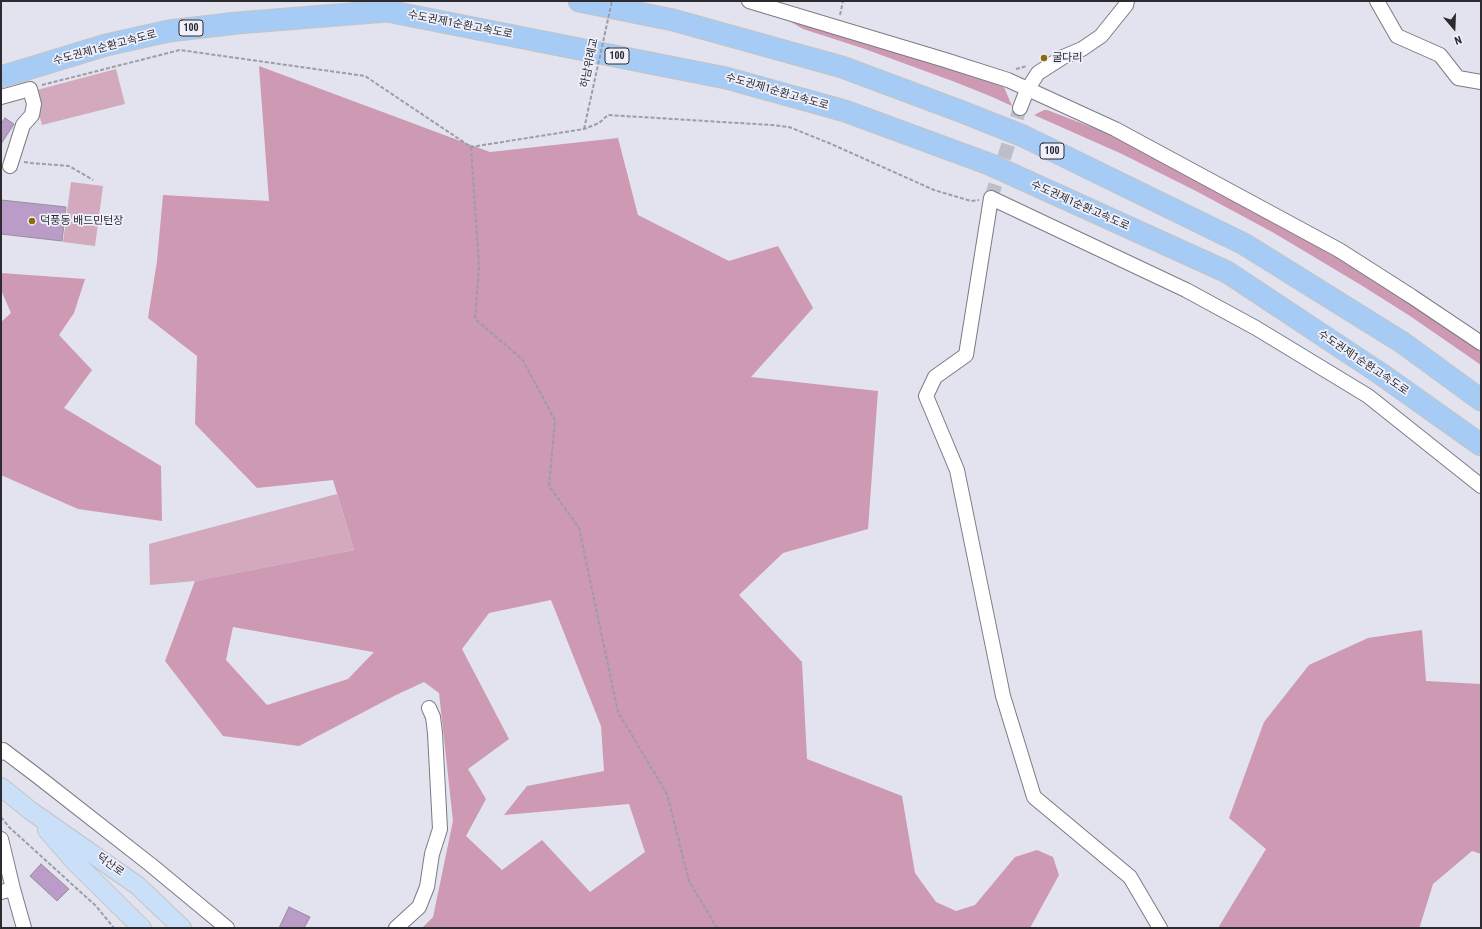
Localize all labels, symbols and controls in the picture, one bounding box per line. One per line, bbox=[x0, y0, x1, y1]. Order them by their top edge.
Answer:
street label: 수도권제1순환고속도로 bbox=[406, 8, 514, 42]
north arrow bbox=[1434, 8, 1474, 48]
road number: 100 bbox=[179, 20, 203, 36]
street label: 수도권제1순환고속도로 bbox=[52, 28, 158, 68]
text: N bbox=[1453, 33, 1463, 47]
street label: 하남위례교 bbox=[578, 37, 602, 89]
road number: 100 bbox=[605, 48, 629, 64]
place label: 굴다리 bbox=[1052, 51, 1082, 65]
marker: 굴다리 bbox=[1039, 53, 1049, 63]
street label: 수도권제1순환고속도로 bbox=[724, 71, 830, 113]
road number: 100 bbox=[1040, 143, 1064, 159]
street label: 수도권제1순환고속도로 bbox=[1029, 178, 1131, 234]
place label: 덕풍동 배드민턴장 bbox=[40, 214, 123, 228]
marker: 덕풍동 배드민턴장 bbox=[27, 216, 37, 226]
street label: 수도권제1순환고속도로 bbox=[1315, 328, 1411, 398]
street label: 덕산로 bbox=[94, 851, 126, 879]

